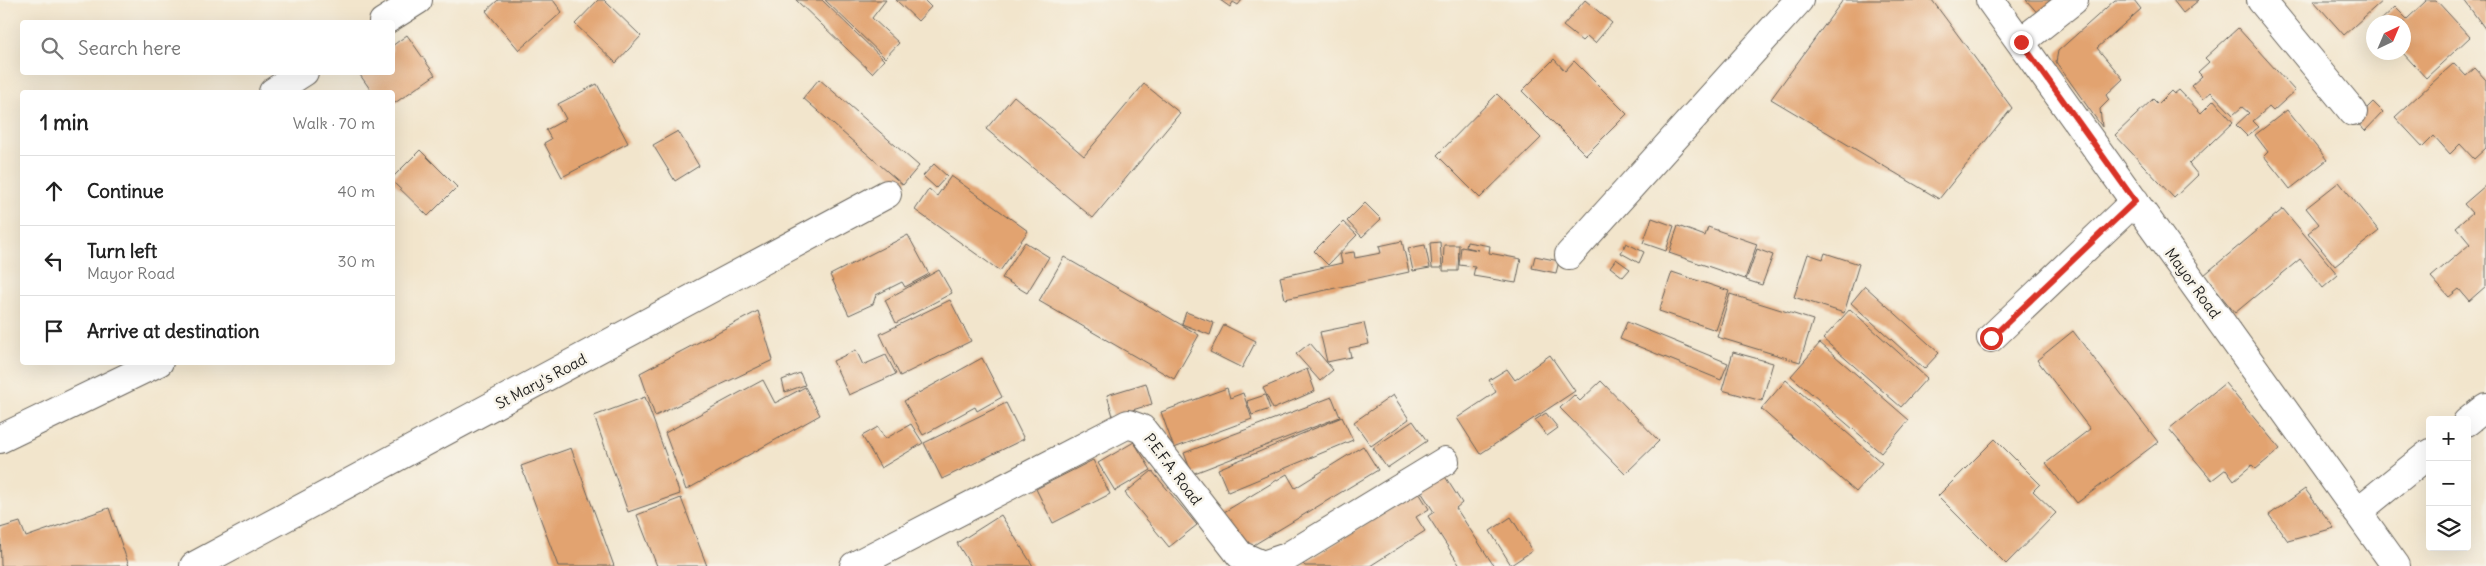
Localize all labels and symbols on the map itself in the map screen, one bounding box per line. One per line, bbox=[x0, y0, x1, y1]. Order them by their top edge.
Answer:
north arrow bbox=[2366, 15, 2411, 60]
route end bbox=[2010, 31, 2033, 54]
street label: Mayor Road bbox=[2161, 244, 2225, 322]
route start bbox=[1980, 327, 2003, 350]
street label: St Mary's Road bbox=[492, 349, 590, 413]
street label: P.E.F.A. Road bbox=[1140, 430, 1206, 509]

